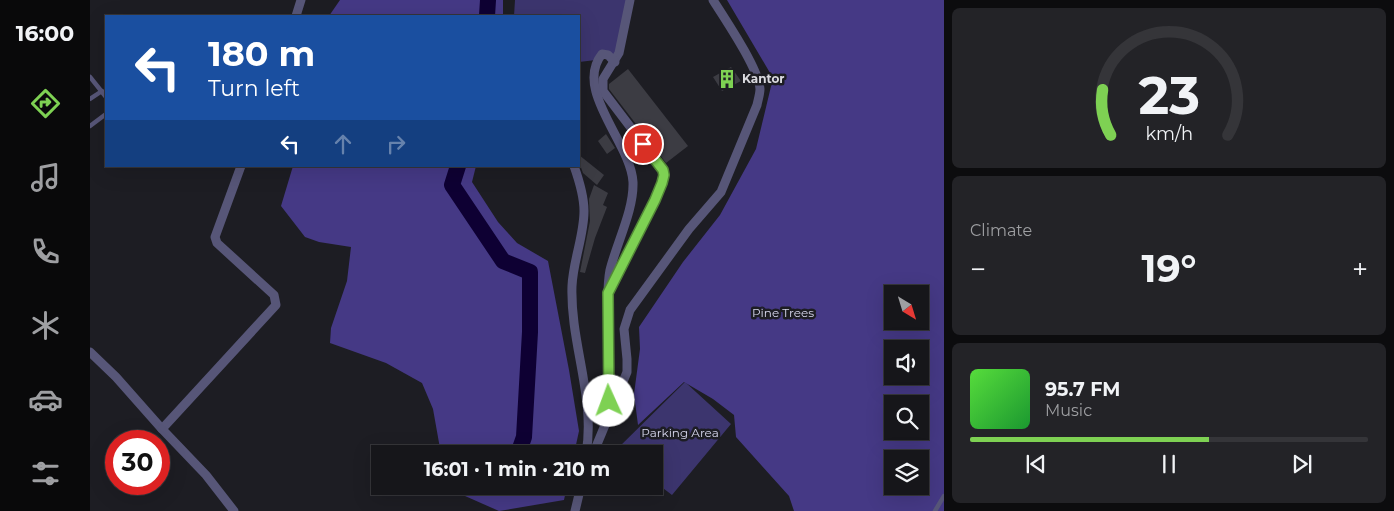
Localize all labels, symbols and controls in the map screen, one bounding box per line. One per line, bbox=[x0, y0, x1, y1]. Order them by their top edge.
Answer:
text: 16:00 bbox=[16, 20, 74, 47]
text: 180 m bbox=[208, 32, 315, 75]
icon: left bbox=[125, 35, 190, 100]
text: 23 bbox=[1138, 64, 1200, 127]
building icon: Kantor bbox=[716, 68, 738, 90]
place label: Kantor bbox=[742, 71, 785, 86]
text: Turn left bbox=[208, 75, 300, 102]
icon: directions bbox=[28, 86, 63, 121]
pin bbox=[622, 123, 664, 165]
text: km/h bbox=[1145, 123, 1193, 144]
icon: left bbox=[276, 130, 304, 158]
icon: ahead bbox=[329, 130, 357, 158]
icon: right bbox=[382, 130, 410, 158]
icon: arrive bbox=[629, 130, 657, 158]
icon: music bbox=[28, 160, 63, 195]
text: Climate bbox=[970, 221, 1032, 240]
icon: phone bbox=[28, 234, 63, 269]
text: 19° bbox=[1142, 245, 1197, 292]
text: − bbox=[970, 252, 986, 286]
text: + bbox=[1352, 252, 1368, 286]
north arrow bbox=[884, 285, 929, 330]
map controls bbox=[884, 285, 929, 495]
park label: Pine Trees bbox=[752, 305, 814, 320]
icon: climate bbox=[28, 308, 63, 343]
button: sound bbox=[884, 340, 929, 385]
position arrow bbox=[582, 374, 634, 426]
text: 95.7 FM bbox=[1045, 378, 1121, 401]
icon: car bbox=[28, 382, 63, 417]
button: search bbox=[884, 395, 929, 440]
text: Music bbox=[1045, 401, 1092, 420]
park label: Parking Area bbox=[641, 425, 719, 440]
speed limit sign: 30 bbox=[105, 430, 170, 495]
button: layers bbox=[884, 450, 929, 495]
icon: previous bbox=[1022, 450, 1050, 478]
icon: pause bbox=[1155, 450, 1183, 478]
icon: next bbox=[1288, 450, 1316, 478]
icon: filters bbox=[28, 456, 63, 491]
text: 16:01 · 1 min · 210 m bbox=[424, 458, 610, 481]

